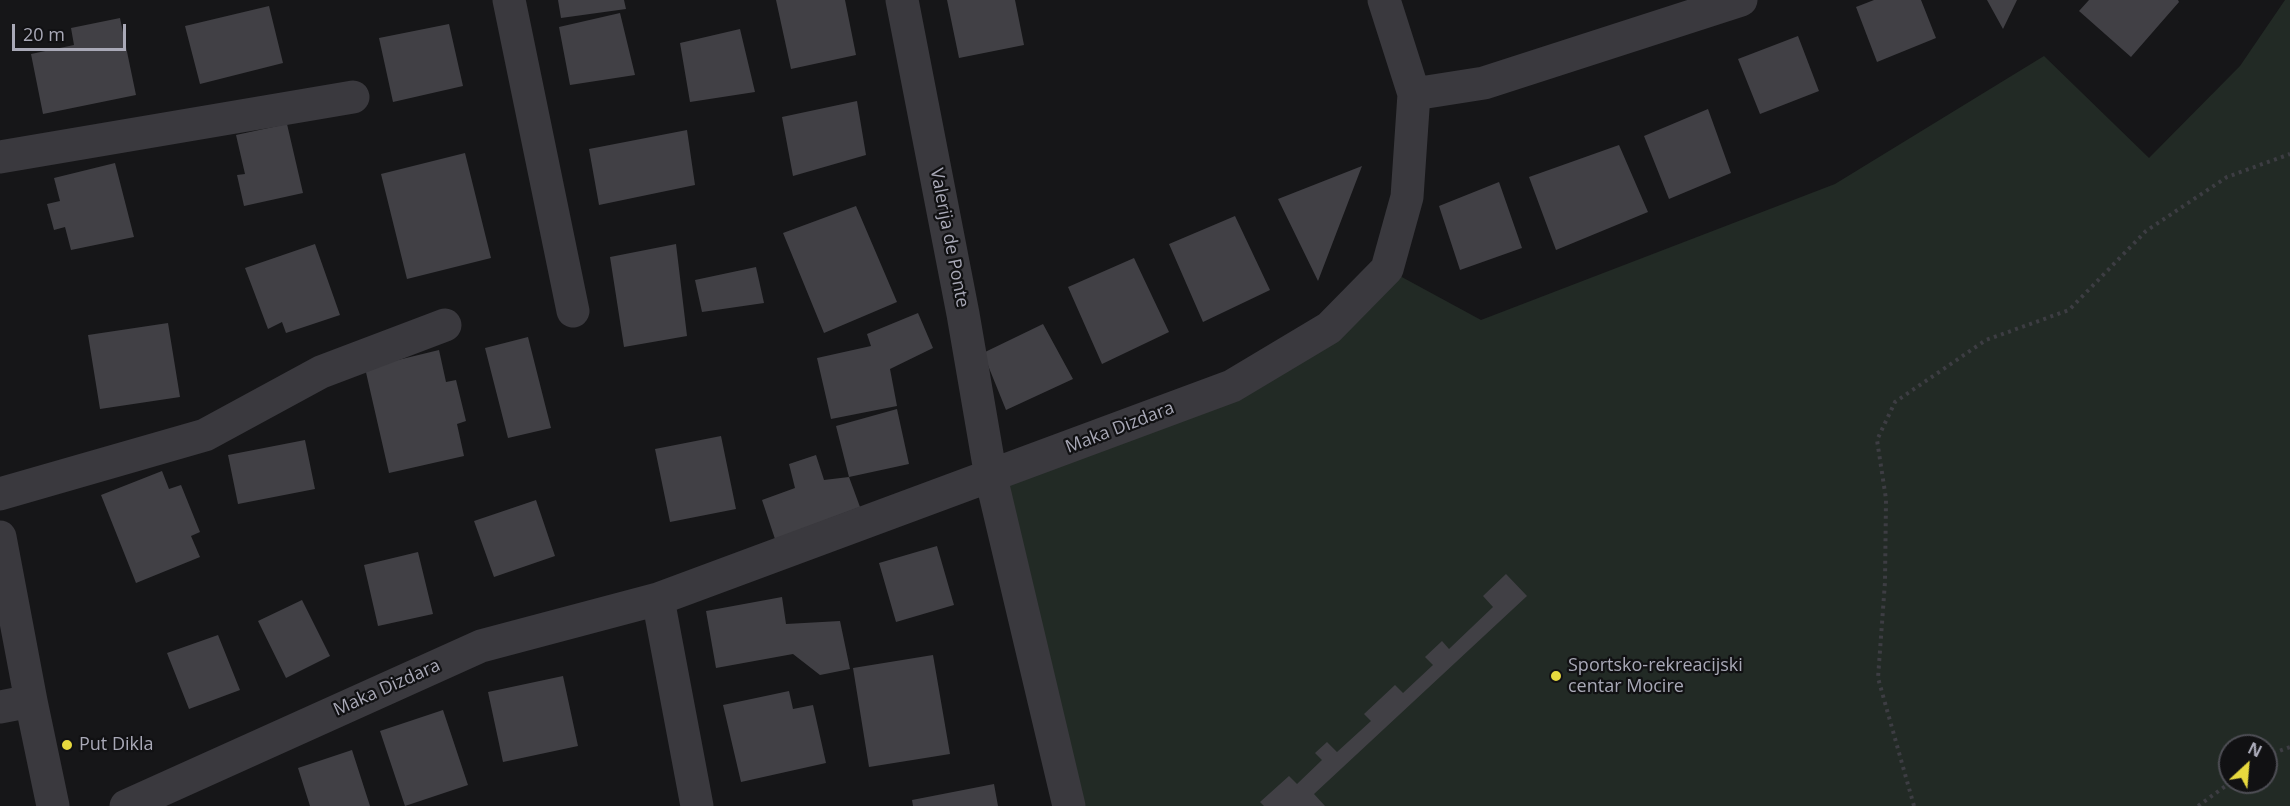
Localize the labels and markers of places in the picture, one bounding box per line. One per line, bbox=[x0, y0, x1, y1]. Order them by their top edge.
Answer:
place label: Sportsko-rekreacijski centar Mocire bbox=[1568, 655, 1743, 698]
marker: Sportsko-rekreacijski centar Mocire bbox=[1549, 669, 1563, 683]
place label: Put Dikla bbox=[79, 734, 154, 756]
marker: Put Dikla bbox=[60, 738, 74, 752]

